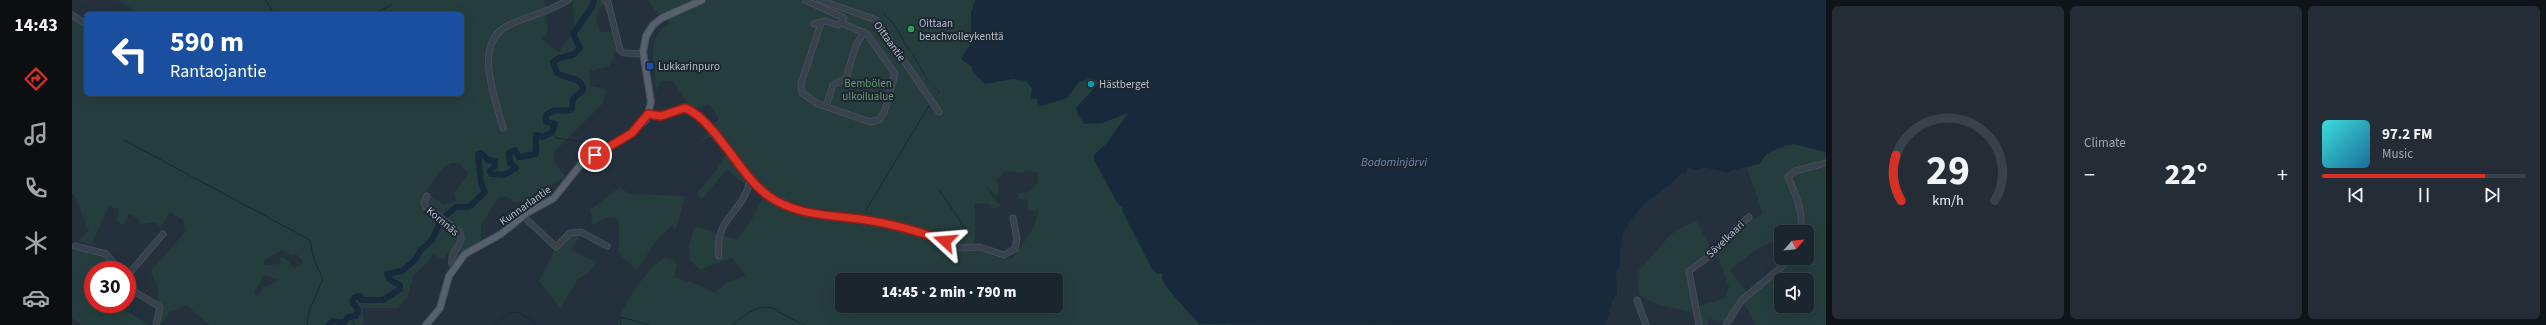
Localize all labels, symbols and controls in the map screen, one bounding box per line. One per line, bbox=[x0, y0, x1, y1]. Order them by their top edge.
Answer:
text: 14:43 bbox=[14, 13, 58, 38]
place label: Oittaan beachvolleykenttä bbox=[919, 16, 1004, 44]
street label: Oittaantie bbox=[870, 18, 909, 65]
text: 590 m bbox=[170, 22, 244, 62]
marker: Oittaan beachvolleykenttä bbox=[906, 24, 916, 34]
icon: left bbox=[104, 28, 156, 80]
text: Rantaojantie bbox=[170, 59, 266, 84]
place label: Lukkarinpuro bbox=[658, 59, 720, 74]
marker: Lukkarinpuro bbox=[645, 61, 655, 71]
icon: directions bbox=[22, 65, 50, 93]
park label: Bembölen ulkoilualue bbox=[842, 76, 894, 104]
place label: Hästberget bbox=[1099, 77, 1150, 92]
marker: Hästberget bbox=[1086, 79, 1096, 89]
icon: music bbox=[22, 120, 50, 148]
text: 97.2 FM bbox=[2382, 124, 2433, 145]
text: Climate bbox=[2084, 134, 2126, 152]
pin bbox=[578, 138, 612, 172]
text: 29 bbox=[1926, 140, 1970, 200]
icon: arrive bbox=[584, 144, 606, 166]
text: Music bbox=[2382, 145, 2413, 163]
text: 22° bbox=[2164, 153, 2208, 196]
water label: Bodominjärvi bbox=[1361, 154, 1427, 171]
text: − bbox=[2084, 159, 2095, 191]
text: + bbox=[2277, 159, 2288, 191]
icon: phone bbox=[22, 174, 50, 202]
street label: Kunnarlantie bbox=[496, 182, 555, 229]
icon: previous bbox=[2345, 184, 2367, 206]
icon: pause bbox=[2413, 184, 2435, 206]
icon: next bbox=[2481, 184, 2503, 206]
text: km/h bbox=[1932, 189, 1964, 210]
street label: Kornnäs bbox=[423, 203, 462, 240]
street label: Sävelkaari bbox=[1703, 217, 1748, 261]
position arrow bbox=[924, 220, 966, 262]
north arrow bbox=[1774, 225, 1814, 265]
map controls bbox=[1774, 225, 1814, 313]
icon: climate bbox=[22, 229, 50, 257]
speed limit sign: 30 bbox=[84, 261, 136, 313]
button: sound bbox=[1774, 273, 1814, 313]
text: 14:45 · 2 min · 790 m bbox=[882, 282, 1016, 303]
icon: car bbox=[22, 284, 50, 312]

